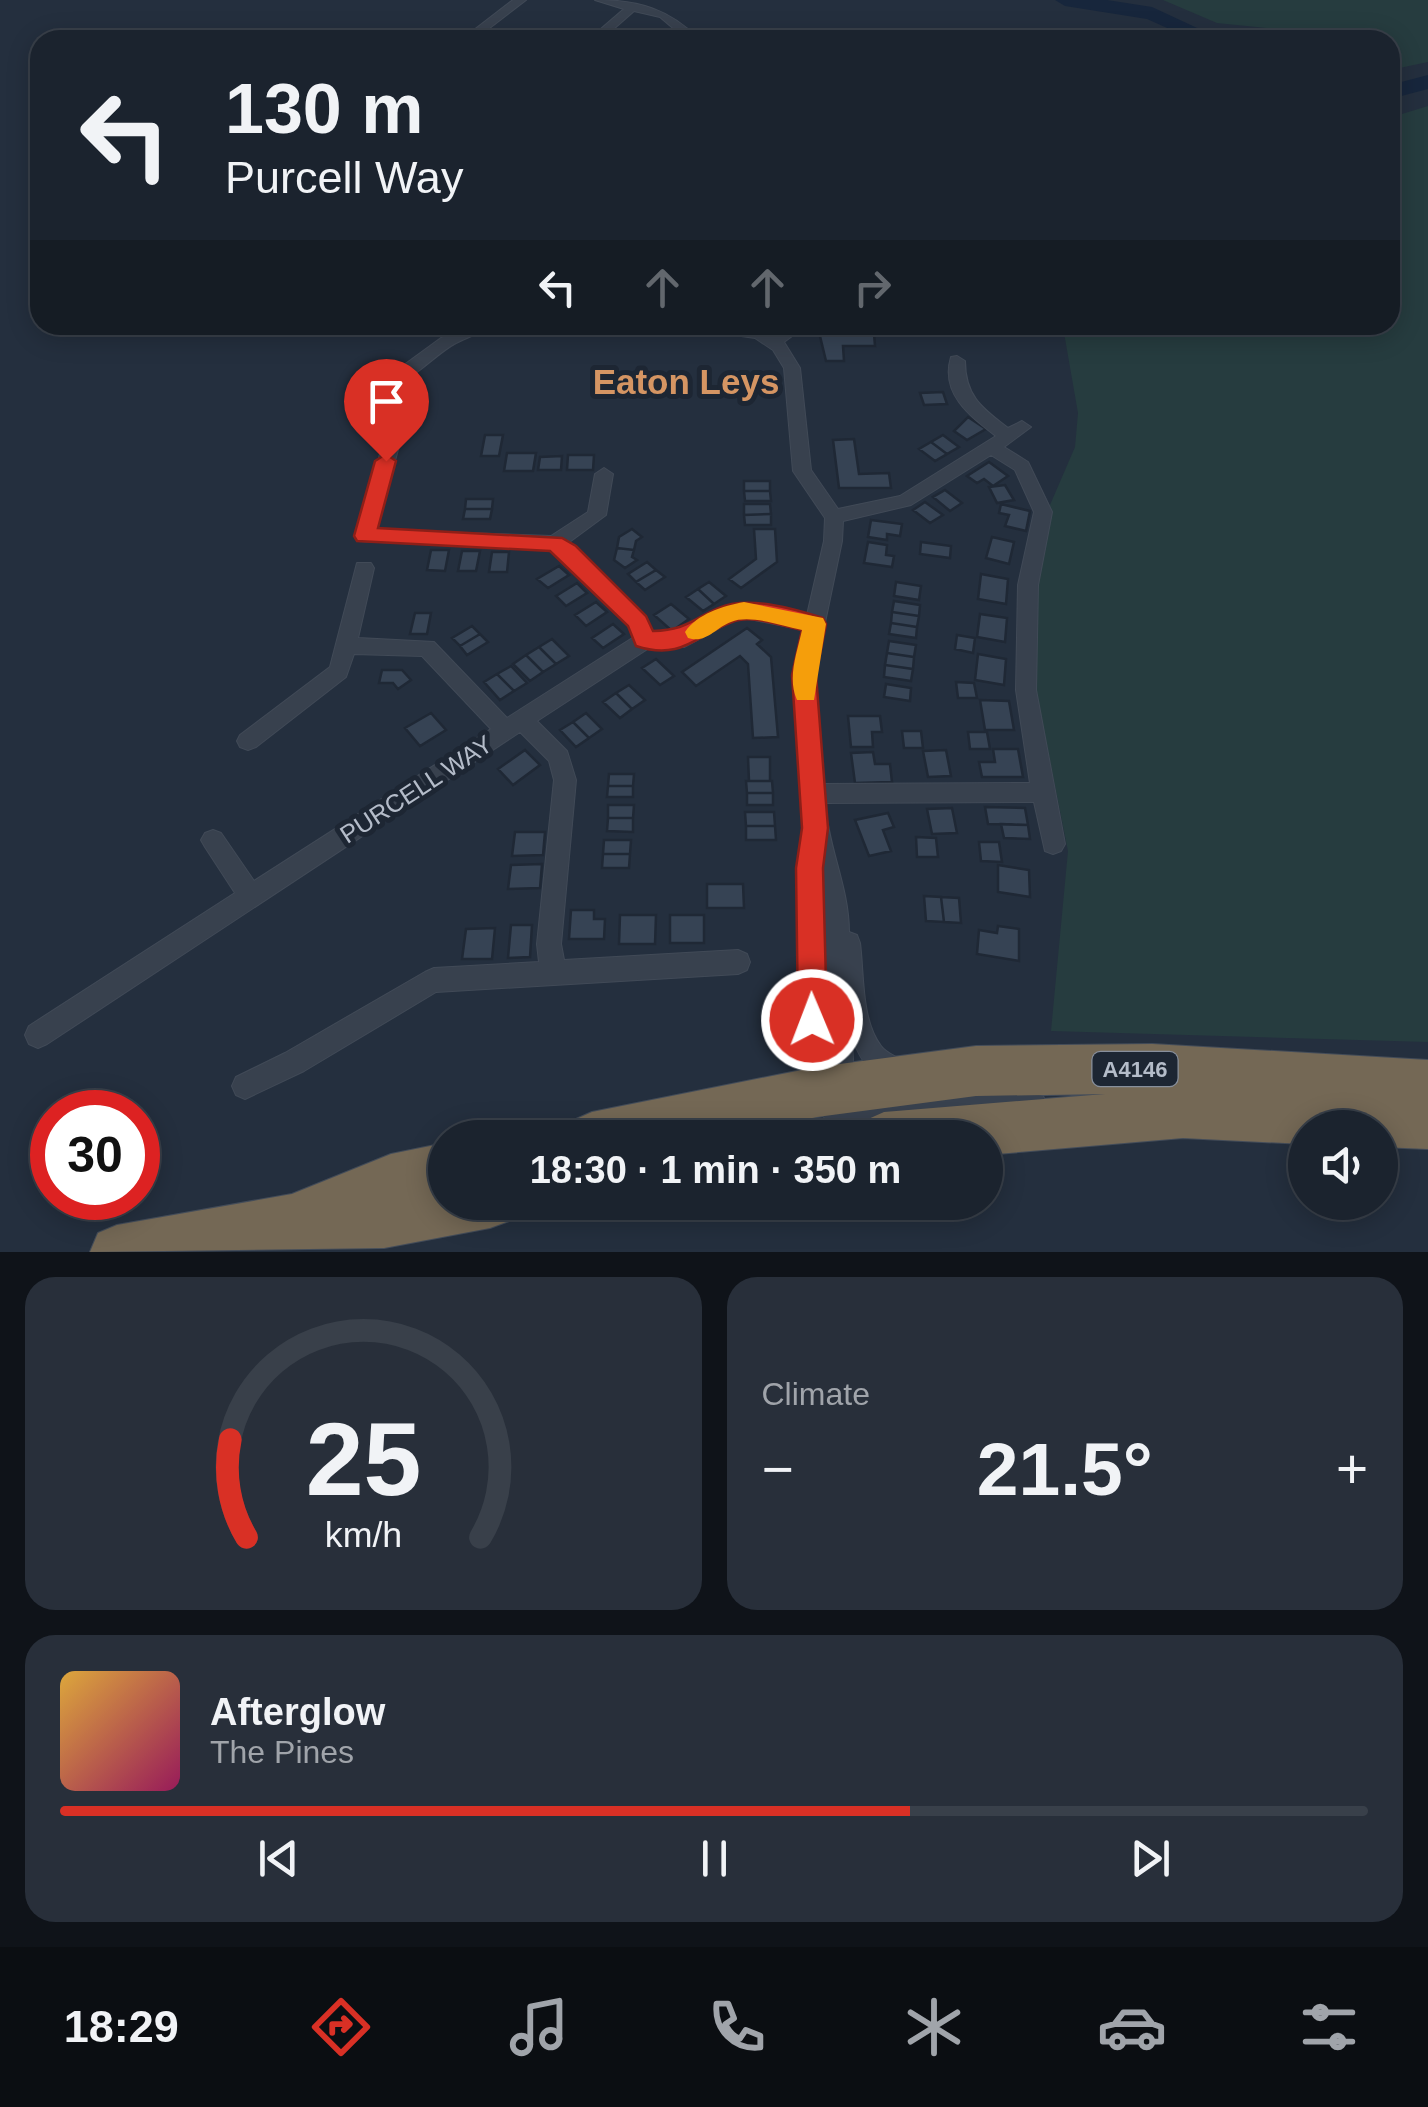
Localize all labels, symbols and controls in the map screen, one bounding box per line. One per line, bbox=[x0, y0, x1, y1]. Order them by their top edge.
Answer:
icon: left bbox=[60, 70, 190, 200]
text: 130 m bbox=[225, 70, 423, 148]
text: Purcell Way bbox=[225, 152, 463, 203]
icon: left bbox=[530, 260, 585, 315]
icon: ahead bbox=[635, 260, 690, 315]
icon: ahead bbox=[740, 260, 795, 315]
icon: right bbox=[845, 260, 900, 315]
pin bbox=[344, 359, 429, 462]
district label: Eaton Leys bbox=[593, 362, 779, 401]
icon: arrive bbox=[359, 374, 414, 429]
street label: PURCELL WAY bbox=[335, 729, 497, 849]
position arrow bbox=[760, 968, 864, 1072]
road number: A4146 bbox=[1092, 1052, 1178, 1086]
speed limit sign: 30 bbox=[30, 1090, 160, 1220]
map controls bbox=[1288, 1110, 1398, 1220]
button: sound bbox=[1288, 1110, 1398, 1220]
text: 18:30 · 1 min · 350 m bbox=[530, 1149, 901, 1191]
text: Climate bbox=[762, 1376, 870, 1412]
text: 25 bbox=[305, 1401, 421, 1517]
text: 21.5° bbox=[977, 1427, 1153, 1511]
text: − bbox=[762, 1438, 794, 1500]
text: + bbox=[1336, 1438, 1368, 1500]
text: km/h bbox=[325, 1515, 402, 1555]
text: Afterglow bbox=[210, 1691, 385, 1733]
text: The Pines bbox=[210, 1734, 354, 1770]
icon: previous bbox=[251, 1831, 306, 1886]
icon: pause bbox=[687, 1831, 742, 1886]
icon: next bbox=[1123, 1831, 1178, 1886]
icon: directions bbox=[306, 1992, 376, 2062]
icon: music bbox=[504, 1992, 574, 2062]
icon: phone bbox=[702, 1992, 772, 2062]
icon: climate bbox=[899, 1992, 969, 2062]
icon: car bbox=[1097, 1992, 1167, 2062]
icon: filters bbox=[1294, 1992, 1364, 2062]
text: 18:29 bbox=[64, 2001, 179, 2052]

